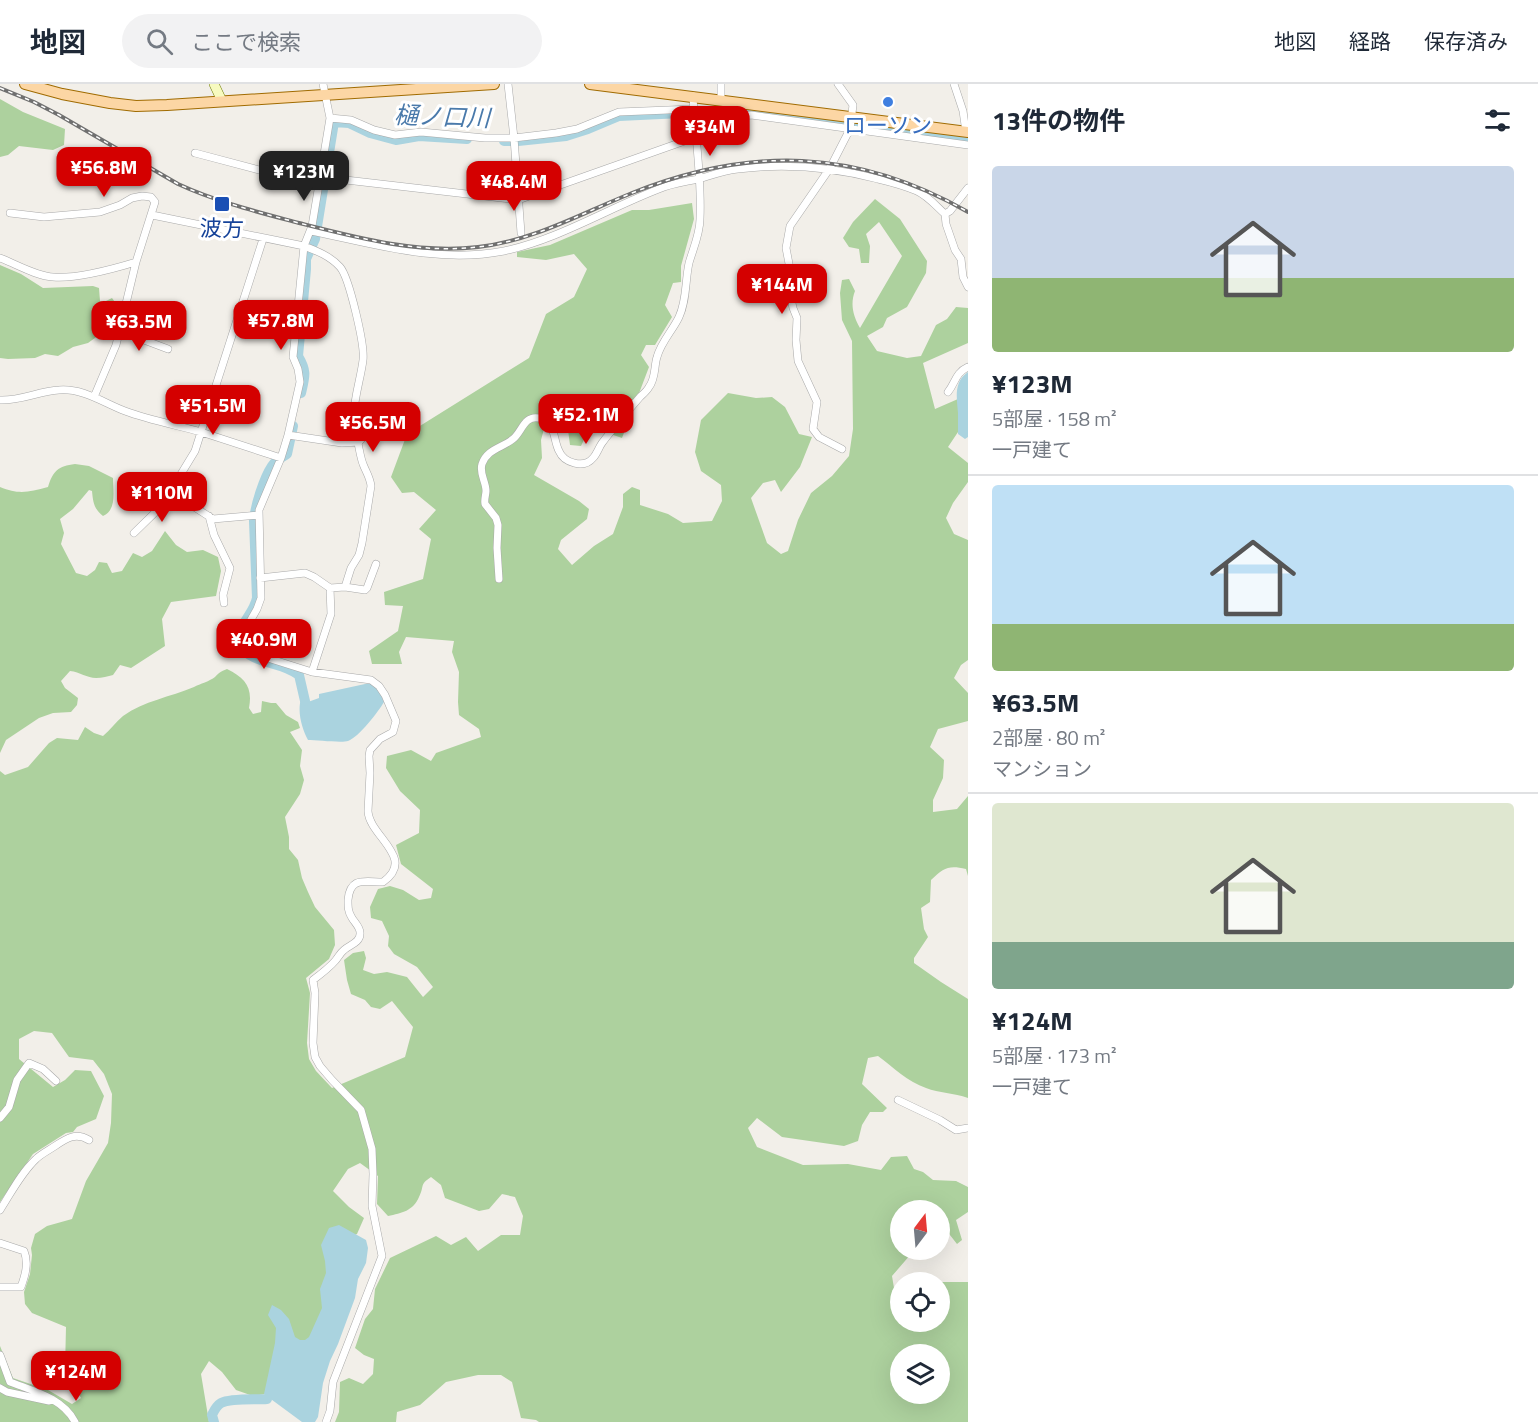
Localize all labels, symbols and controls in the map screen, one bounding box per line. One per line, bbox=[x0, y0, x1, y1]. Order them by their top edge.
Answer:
search box bbox=[122, 14, 542, 68]
text: 地図 bbox=[30, 20, 86, 63]
icon: search bbox=[143, 25, 176, 58]
text: ここで検索 bbox=[191, 25, 301, 59]
text: 地図 bbox=[1274, 25, 1316, 57]
text: 経路 bbox=[1349, 25, 1391, 57]
text: 保存済み bbox=[1424, 25, 1508, 57]
marker: ローソン bbox=[881, 95, 895, 109]
water label: 樋ノ口川 bbox=[393, 96, 494, 136]
text: 13件の物件 bbox=[992, 101, 1125, 140]
icon: filters bbox=[1481, 104, 1514, 137]
pin: ¥34M bbox=[674, 106, 746, 157]
place label: ローソン bbox=[844, 108, 932, 142]
text: ¥34M bbox=[685, 110, 735, 141]
pin: ¥56.8M bbox=[55, 147, 153, 198]
text: ¥56.8M bbox=[70, 151, 138, 182]
pin: ¥123M bbox=[262, 151, 346, 202]
text: ¥123M bbox=[273, 155, 335, 186]
pin: ¥48.4M bbox=[465, 161, 563, 212]
text: ¥48.4M bbox=[480, 165, 548, 196]
marker: 波方 bbox=[213, 195, 231, 213]
icon: home bbox=[1199, 205, 1307, 313]
place label: 波方 bbox=[200, 211, 244, 245]
pin: ¥144M bbox=[740, 264, 824, 315]
text: ¥144M bbox=[751, 268, 813, 299]
pin: ¥57.8M bbox=[232, 300, 330, 351]
pin: ¥63.5M bbox=[90, 301, 188, 352]
text: ¥57.8M bbox=[247, 304, 315, 335]
text: ¥63.5M bbox=[105, 305, 173, 336]
text: ¥123M bbox=[992, 364, 1073, 403]
pin: ¥51.5M bbox=[164, 385, 262, 436]
text: ¥51.5M bbox=[179, 389, 247, 420]
pin: ¥52.1M bbox=[537, 394, 635, 445]
text: ¥52.1M bbox=[552, 398, 620, 429]
pin: ¥56.5M bbox=[324, 402, 422, 453]
text: 5部屋 · 158 m² bbox=[992, 403, 1117, 434]
text: ¥56.5M bbox=[339, 406, 407, 437]
text: 一戸建て bbox=[992, 434, 1072, 465]
pin: ¥110M bbox=[120, 472, 204, 523]
text: ¥110M bbox=[131, 476, 193, 507]
icon: home bbox=[1199, 524, 1307, 632]
pin: ¥40.9M bbox=[215, 619, 313, 670]
text: ¥40.9M bbox=[230, 623, 298, 654]
text: ¥63.5M bbox=[992, 683, 1079, 722]
text: 2部屋 · 80 m² bbox=[992, 722, 1105, 753]
text: マンション bbox=[992, 753, 1092, 784]
icon: home bbox=[1199, 842, 1307, 950]
text: ¥124M bbox=[992, 1001, 1073, 1040]
text: 5部屋 · 173 m² bbox=[992, 1040, 1117, 1071]
text: 一戸建て bbox=[992, 1071, 1072, 1102]
north arrow bbox=[890, 1200, 950, 1260]
map controls bbox=[890, 1200, 950, 1404]
button: locate bbox=[890, 1272, 950, 1332]
button: layers bbox=[890, 1344, 950, 1404]
pin: ¥124M bbox=[34, 1351, 118, 1402]
text: ¥124M bbox=[45, 1355, 107, 1386]

